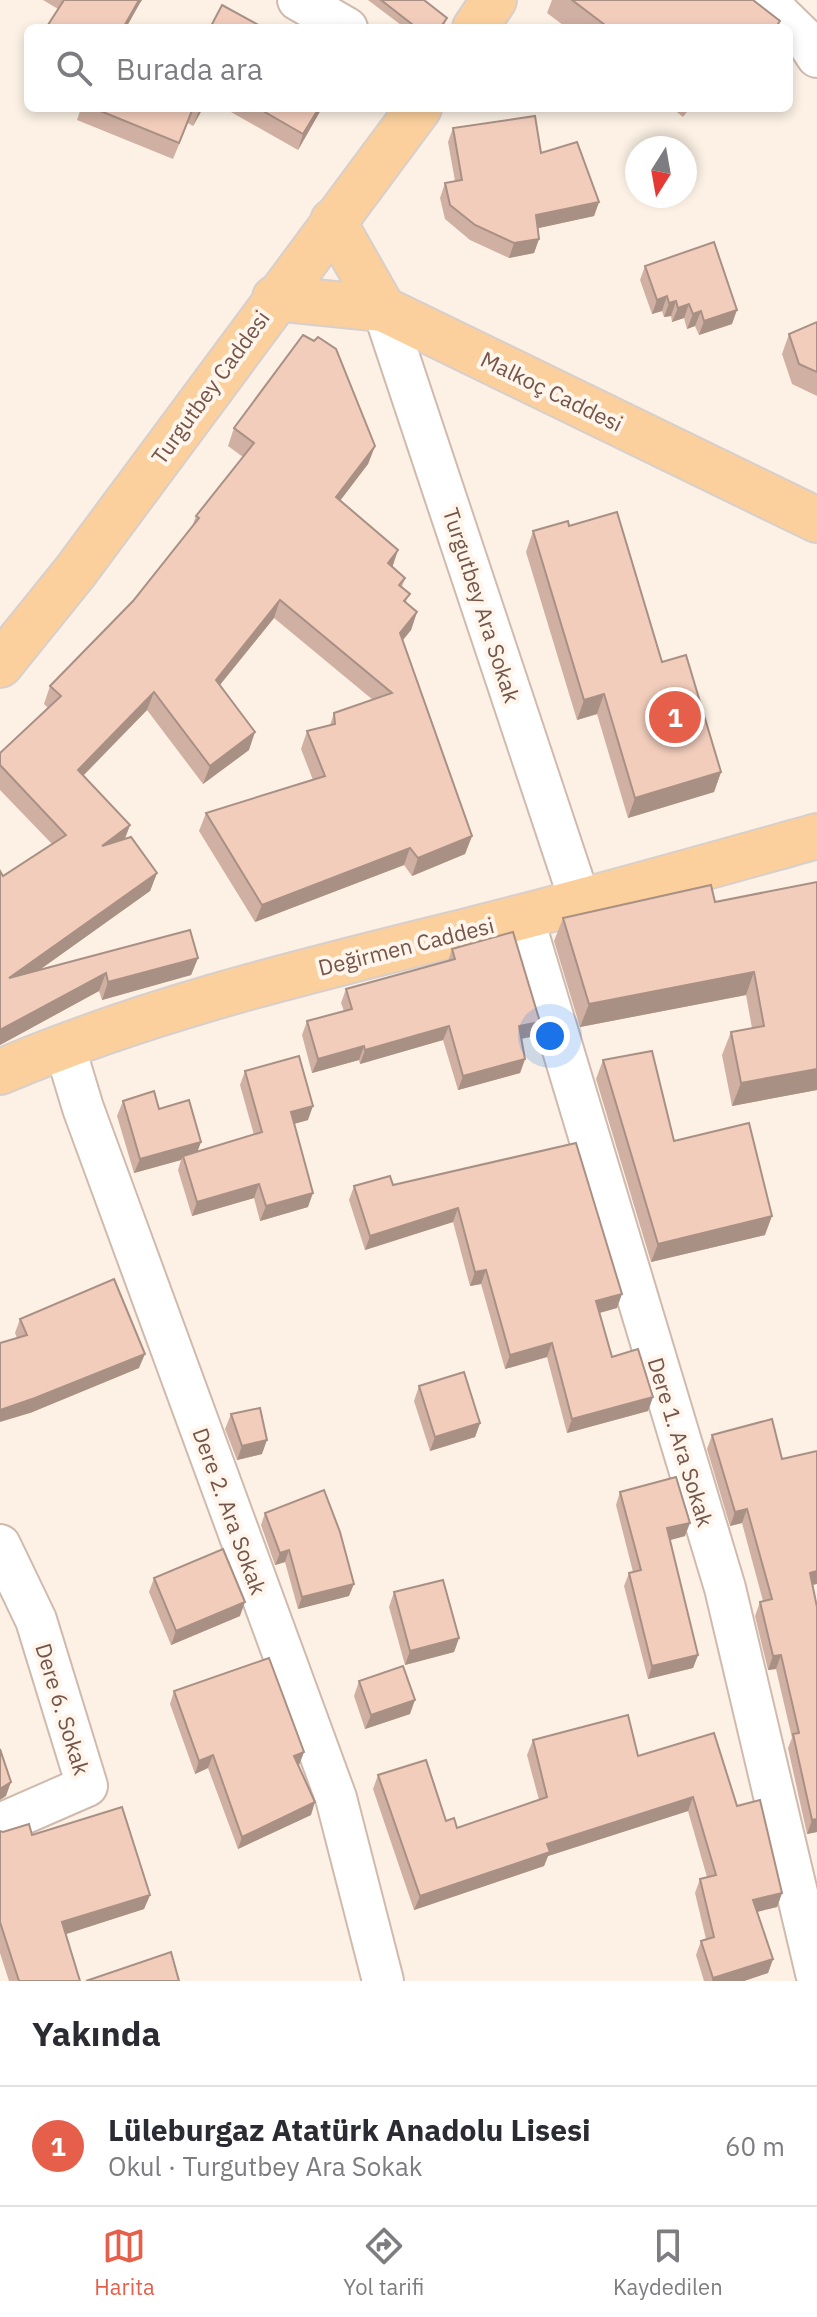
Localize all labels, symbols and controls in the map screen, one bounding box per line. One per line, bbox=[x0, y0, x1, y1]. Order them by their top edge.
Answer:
search box bbox=[24, 24, 793, 112]
icon: search bbox=[52, 46, 96, 90]
text: Burada ara bbox=[116, 49, 263, 88]
north arrow bbox=[625, 136, 697, 208]
street label: Turgutbey Caddesi bbox=[144, 304, 276, 470]
street label: Malkoç Caddesi bbox=[476, 344, 628, 438]
street label: Turgutbey Ara Sokak bbox=[437, 504, 527, 706]
pin: 1 bbox=[649, 687, 701, 747]
street label: Değirmen Caddesi bbox=[315, 910, 497, 982]
your location bbox=[530, 1016, 570, 1056]
street label: Dere 1. Ara Sokak bbox=[641, 1354, 721, 1530]
street label: Dere 2. Ara Sokak bbox=[186, 1424, 274, 1599]
street label: Dere 6. Sokak bbox=[29, 1640, 97, 1779]
text: Yakında bbox=[32, 2011, 161, 2055]
text: Lüleburgaz Atatürk Anadolu Lisesi bbox=[108, 2110, 591, 2149]
text: 1 bbox=[50, 2129, 66, 2163]
text: 60 m bbox=[725, 2129, 785, 2163]
text: Okul · Turgutbey Ara Sokak bbox=[108, 2149, 423, 2183]
tab: Harita bbox=[94, 2224, 155, 2301]
tab: Yol tarifi bbox=[343, 2224, 424, 2301]
tab: Kaydedilen bbox=[613, 2224, 723, 2301]

